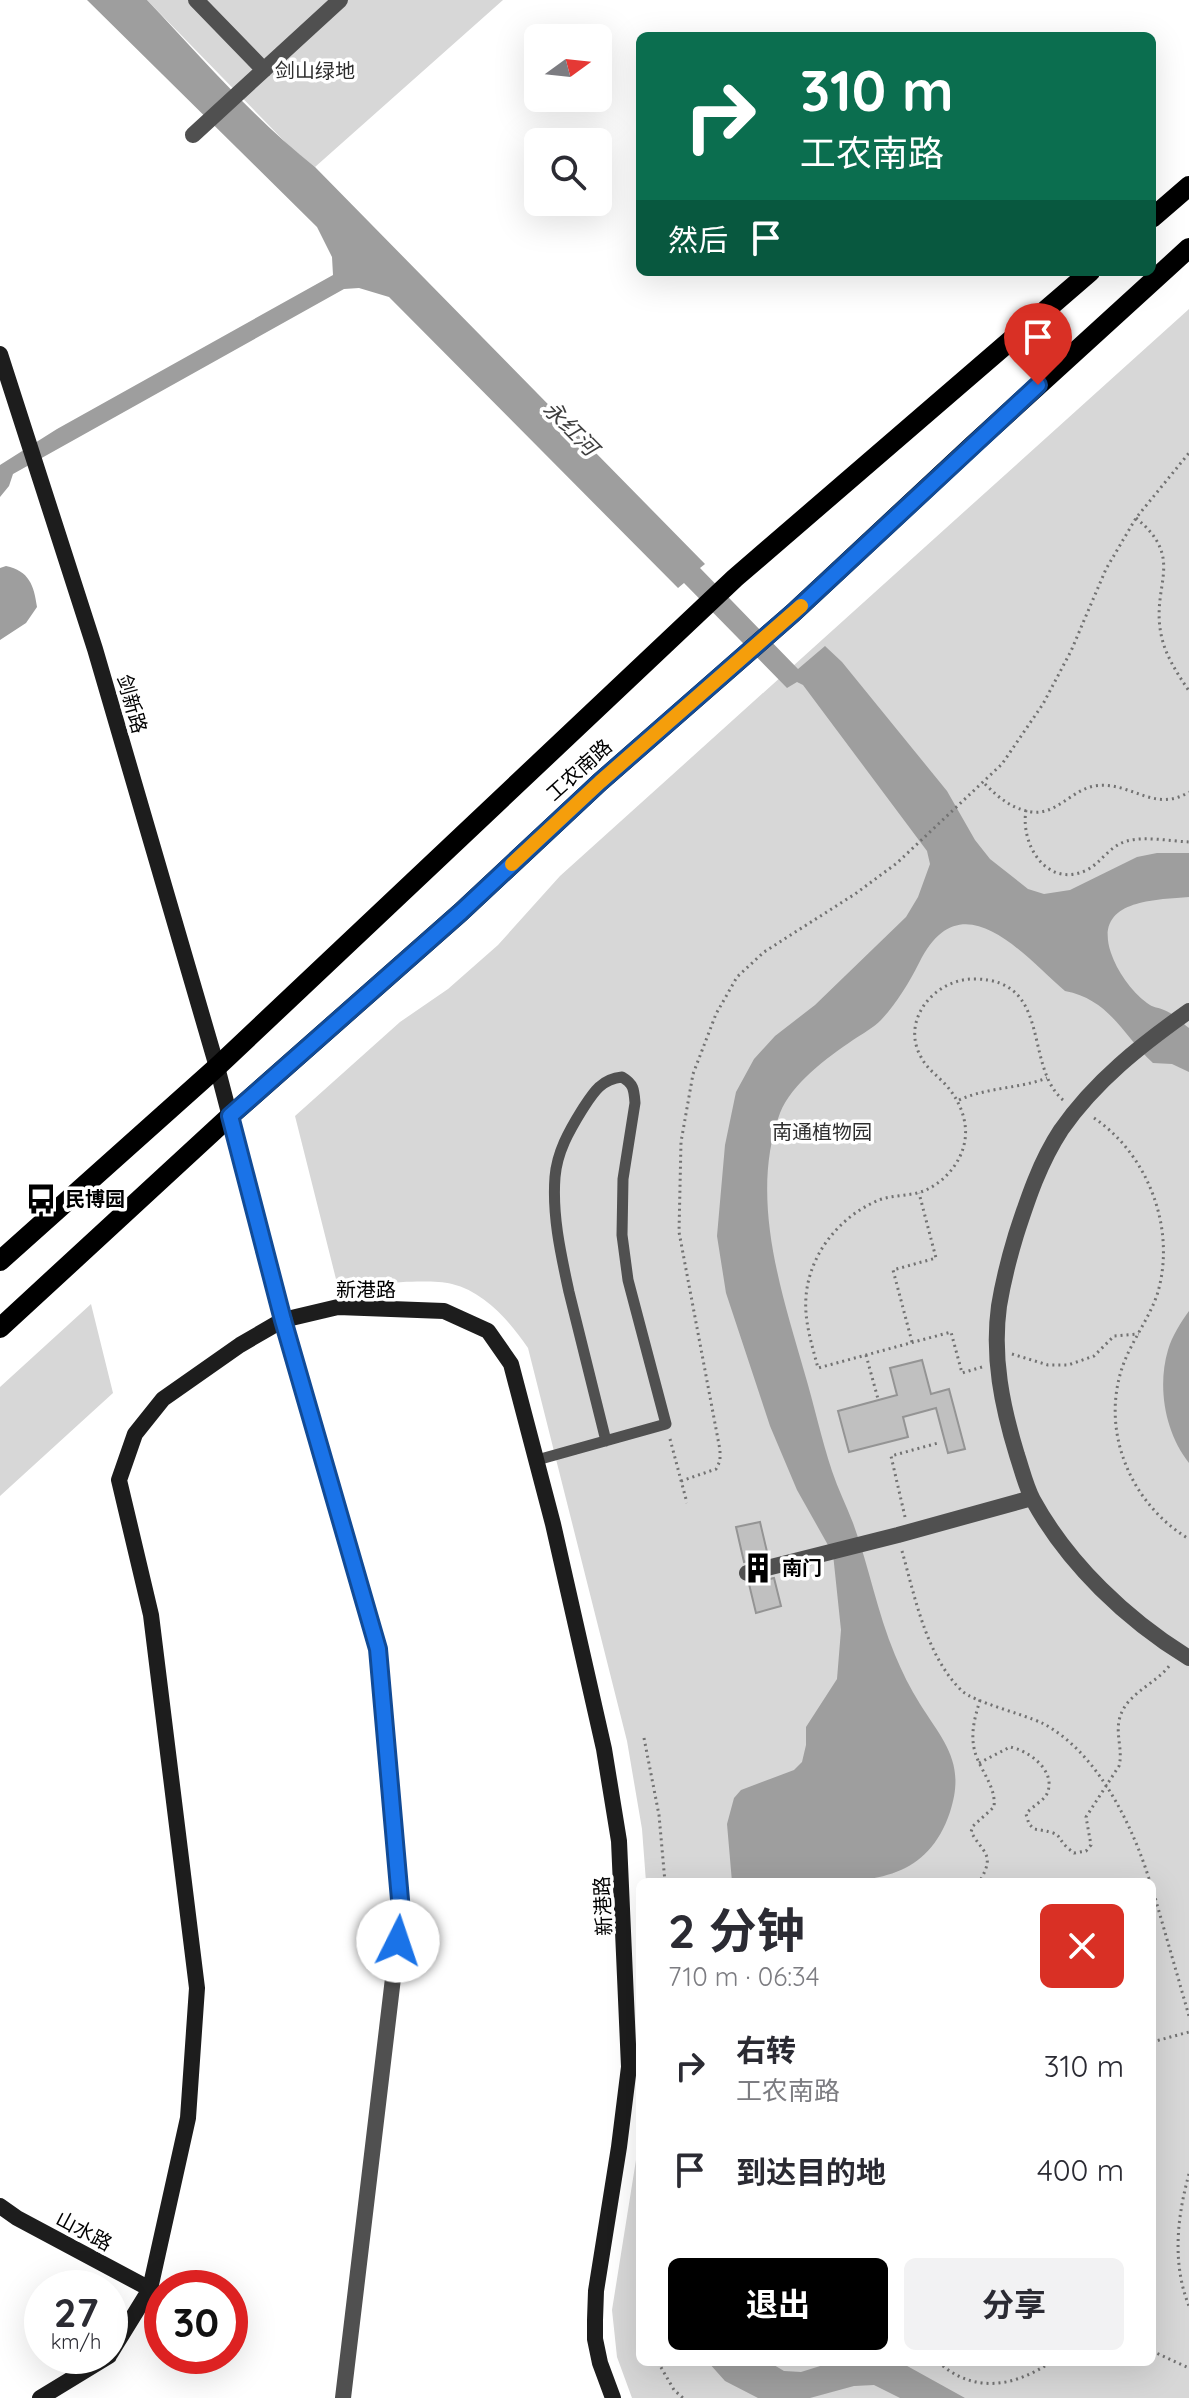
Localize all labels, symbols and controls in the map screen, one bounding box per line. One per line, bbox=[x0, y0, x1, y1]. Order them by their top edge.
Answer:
north arrow bbox=[524, 24, 612, 112]
map controls bbox=[524, 24, 612, 216]
text: 310 m bbox=[800, 55, 954, 125]
park label: 剑山绿地 bbox=[275, 58, 355, 83]
icon: right bbox=[668, 64, 772, 168]
button: search bbox=[524, 128, 612, 216]
text: 工农南路 bbox=[800, 130, 944, 175]
icon: arrive bbox=[744, 216, 788, 260]
text: 然后 bbox=[668, 221, 728, 259]
pin bbox=[1004, 303, 1072, 385]
icon: arrive bbox=[1016, 315, 1060, 359]
water label: 永红河 bbox=[538, 395, 607, 464]
street label: 剑新路 bbox=[112, 672, 153, 736]
street label: 工农南路 bbox=[541, 734, 617, 806]
park label: 南通植物园 bbox=[772, 1119, 872, 1144]
bus stop icon: 民博园 bbox=[24, 1182, 58, 1216]
place label: 民博园 bbox=[65, 1186, 125, 1211]
street label: 新港路 bbox=[336, 1277, 396, 1302]
building icon: 南门 bbox=[741, 1551, 775, 1585]
place label: 南门 bbox=[782, 1555, 822, 1580]
street label: 新港路 bbox=[588, 1875, 617, 1937]
position arrow bbox=[356, 1899, 440, 1983]
text: 2 分钟 bbox=[668, 1900, 805, 1960]
button: close bbox=[1040, 1904, 1124, 1988]
text: 710 m · 06:34 bbox=[668, 1960, 819, 1993]
text: 右转 bbox=[736, 2031, 796, 2069]
icon: right bbox=[668, 2044, 712, 2088]
text: 310 m bbox=[1044, 2047, 1124, 2085]
text: 工农南路 bbox=[736, 2074, 840, 2107]
icon: arrive bbox=[668, 2148, 712, 2192]
text: 400 m bbox=[1037, 2151, 1124, 2189]
text: 到达目的地 bbox=[736, 2153, 886, 2191]
street label: 山水路 bbox=[52, 2205, 117, 2256]
button: 退出 bbox=[668, 2258, 888, 2350]
button: 分享 bbox=[904, 2258, 1124, 2350]
speed limit sign: 30 bbox=[144, 2270, 248, 2374]
text: 27 bbox=[54, 2287, 98, 2337]
text: km/h bbox=[51, 2329, 101, 2354]

